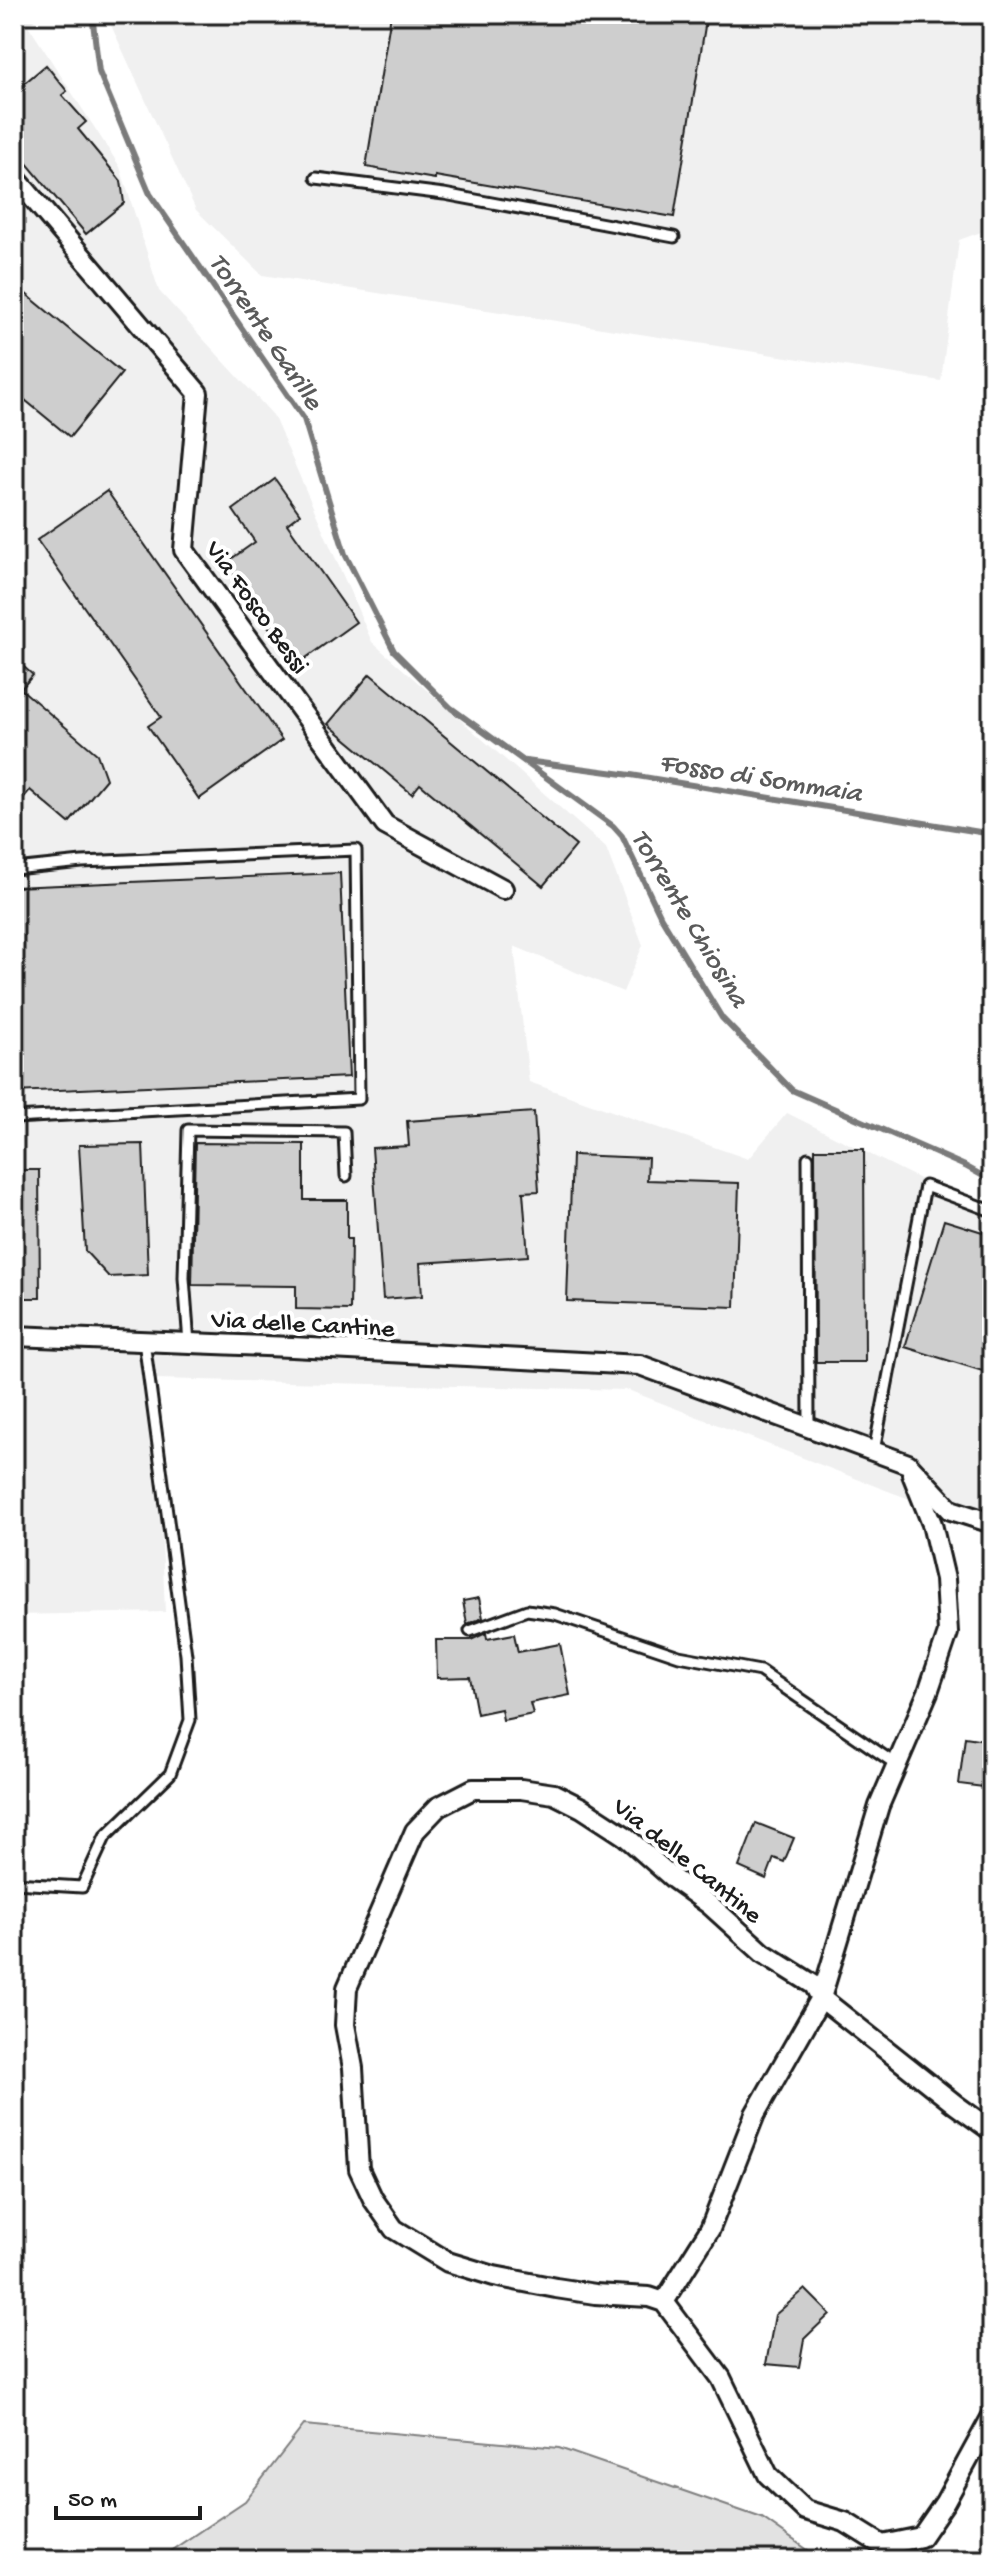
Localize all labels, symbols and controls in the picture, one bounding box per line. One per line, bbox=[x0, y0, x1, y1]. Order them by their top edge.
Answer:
water label: Torrente Garille bbox=[200, 248, 330, 418]
street label: Via Fosco Bessi bbox=[196, 535, 314, 681]
water label: Fosso di Sommaia bbox=[657, 747, 865, 812]
water label: Torrente Chiosina bbox=[622, 824, 755, 1015]
street label: Via delle Cantine bbox=[209, 1306, 396, 1347]
street label: Via delle Cantine bbox=[604, 1792, 768, 1933]
scale bar bbox=[56, 2470, 200, 2520]
text: 50 m bbox=[68, 2487, 117, 2516]

